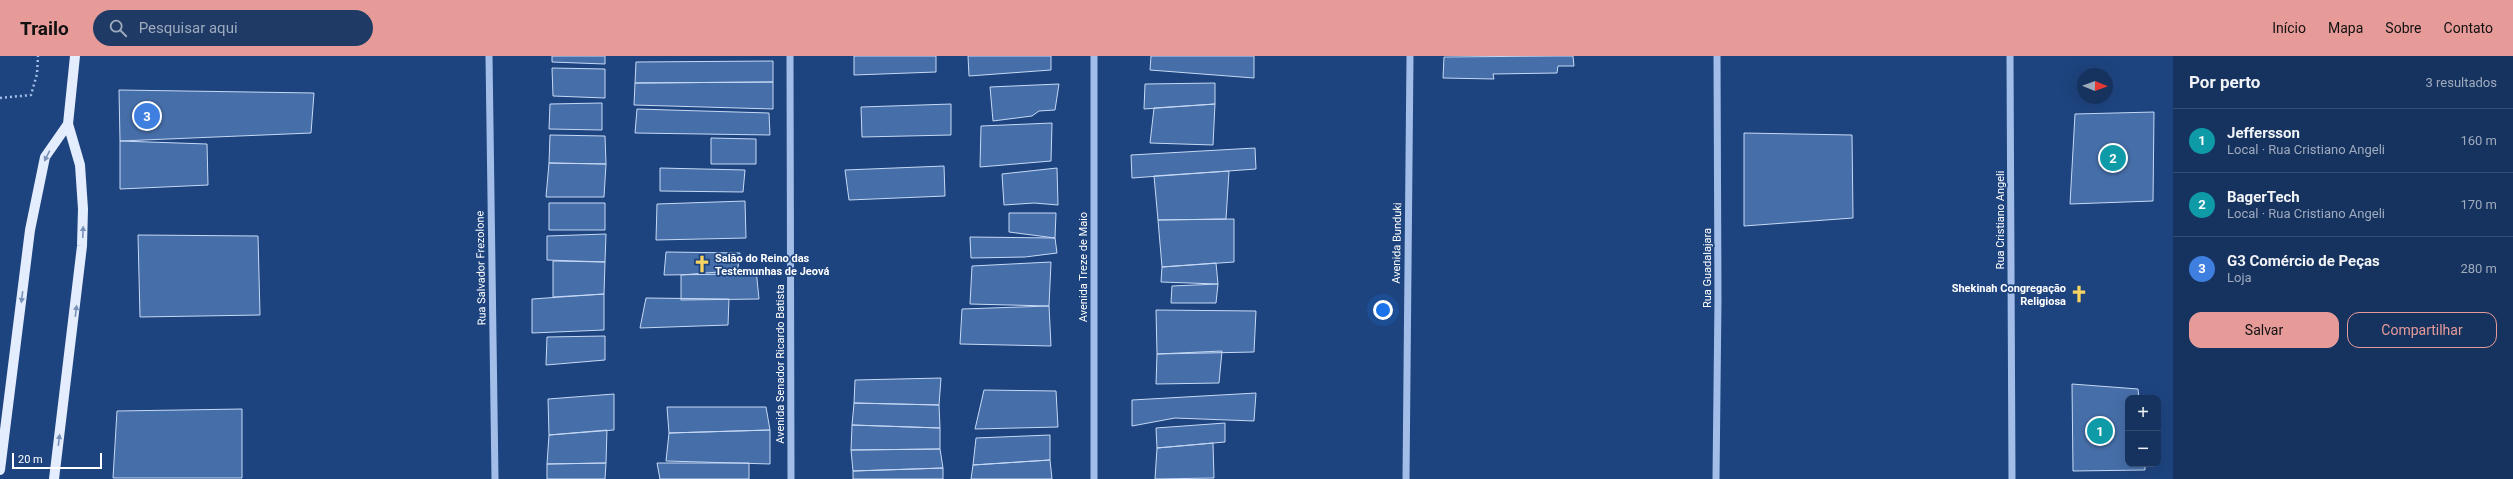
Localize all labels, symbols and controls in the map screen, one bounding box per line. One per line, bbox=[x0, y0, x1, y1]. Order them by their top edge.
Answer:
search box bbox=[93, 10, 373, 46]
text: Trailo bbox=[20, 17, 69, 40]
icon: search bbox=[107, 17, 129, 39]
text: Pesquisar aqui bbox=[139, 19, 238, 37]
text: Início bbox=[2272, 20, 2306, 36]
text: Mapa bbox=[2328, 20, 2363, 36]
text: Sobre bbox=[2385, 20, 2422, 36]
text: Contato bbox=[2444, 20, 2493, 36]
north arrow bbox=[2077, 68, 2113, 104]
text: Por perto bbox=[2189, 72, 2260, 92]
text: 3 resultados bbox=[2425, 75, 2497, 90]
pin: 3 bbox=[134, 101, 160, 131]
text: Jeffersson bbox=[2227, 124, 2300, 142]
text: 1 bbox=[2198, 133, 2206, 148]
text: 160 m bbox=[2460, 133, 2497, 148]
text: Local · Rua Cristiano Angeli bbox=[2227, 142, 2385, 157]
pin: 2 bbox=[2100, 143, 2126, 173]
one-way arrow bbox=[44, 150, 50, 162]
street label: Rua Cristiano Angeli bbox=[1994, 171, 2007, 269]
text: BagerTech bbox=[2227, 188, 2300, 206]
text: 2 bbox=[2198, 197, 2206, 212]
text: 170 m bbox=[2460, 197, 2497, 212]
street label: Avenida Bunduki bbox=[1390, 202, 1404, 284]
text: Local · Rua Cristiano Angeli bbox=[2227, 206, 2385, 221]
street label: Rua Salvador Frezolone bbox=[473, 210, 489, 326]
street label: Avenida Treze de Maio bbox=[1077, 212, 1090, 322]
one-way arrow bbox=[79, 226, 86, 238]
street label: Rua Guadalajara bbox=[1701, 228, 1714, 308]
place label: Salão do Reino das Testemunhas de Jeová bbox=[715, 252, 829, 278]
text: G3 Comércio de Peças bbox=[2227, 252, 2380, 270]
church icon: Salão do Reino das Testemunhas de Jeová bbox=[692, 254, 712, 274]
text: 3 bbox=[2198, 261, 2206, 276]
text: 280 m bbox=[2460, 261, 2497, 276]
text: Loja bbox=[2227, 270, 2252, 285]
place label: Shekinah Congregação Religiosa bbox=[1952, 282, 2066, 308]
street label: Avenida Senador Ricardo Batista bbox=[774, 284, 787, 444]
church icon: Shekinah Congregação Religiosa bbox=[2069, 284, 2089, 304]
one-way arrow bbox=[19, 291, 25, 304]
your location bbox=[1373, 300, 1393, 320]
one-way arrow bbox=[72, 305, 79, 317]
button: Salvar bbox=[2189, 312, 2339, 348]
button: Compartilhar bbox=[2347, 312, 2497, 348]
map controls bbox=[2125, 395, 2161, 467]
button: + bbox=[2125, 395, 2161, 431]
pin: 1 bbox=[2087, 416, 2113, 446]
button: − bbox=[2125, 431, 2161, 467]
one-way arrow bbox=[56, 434, 62, 446]
scale bar bbox=[12, 451, 102, 470]
text: 20 m bbox=[18, 453, 43, 466]

